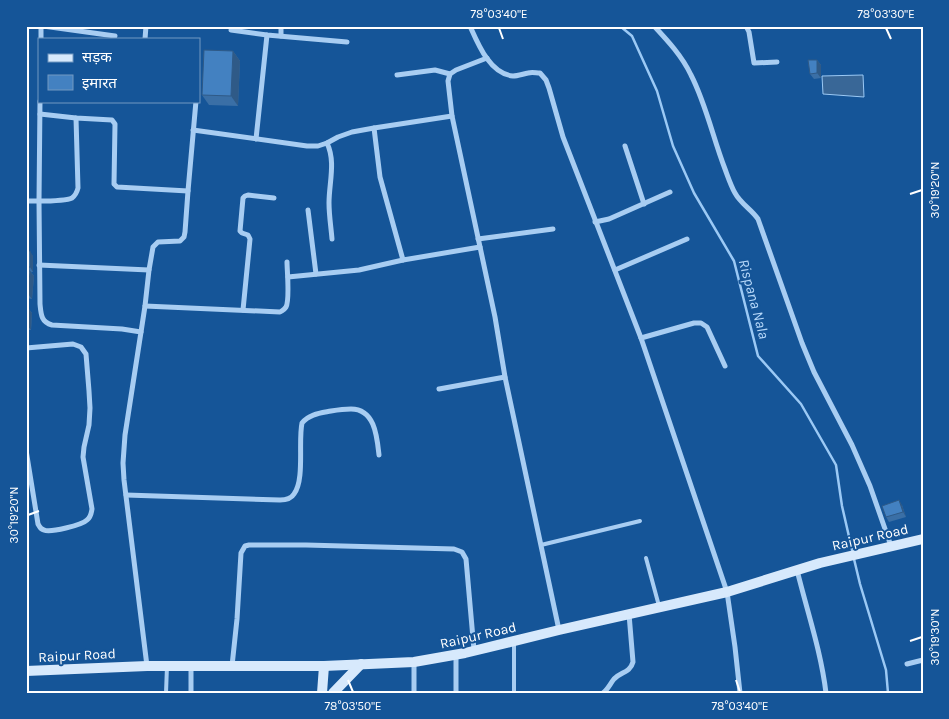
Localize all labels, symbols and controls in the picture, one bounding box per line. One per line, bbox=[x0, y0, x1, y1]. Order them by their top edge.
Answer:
text: 78°03'40"E bbox=[470, 7, 528, 21]
text: 78°03'30"E bbox=[857, 7, 915, 21]
legend bbox=[38, 38, 200, 102]
text: सड़क bbox=[82, 48, 112, 66]
text: इमारत bbox=[82, 74, 117, 92]
text: 30°19'20"N bbox=[928, 162, 942, 218]
water label: Rispana Nala bbox=[735, 257, 773, 341]
text: 30°19'20"N bbox=[7, 487, 21, 543]
street label: Raipur Road bbox=[830, 520, 910, 555]
text: 30°19'30"N bbox=[928, 609, 942, 665]
street label: Raipur Road bbox=[438, 618, 518, 653]
street label: Raipur Road bbox=[38, 645, 116, 666]
text: 78°03'50"E bbox=[324, 699, 382, 713]
text: 78°03'40"E bbox=[711, 699, 769, 713]

